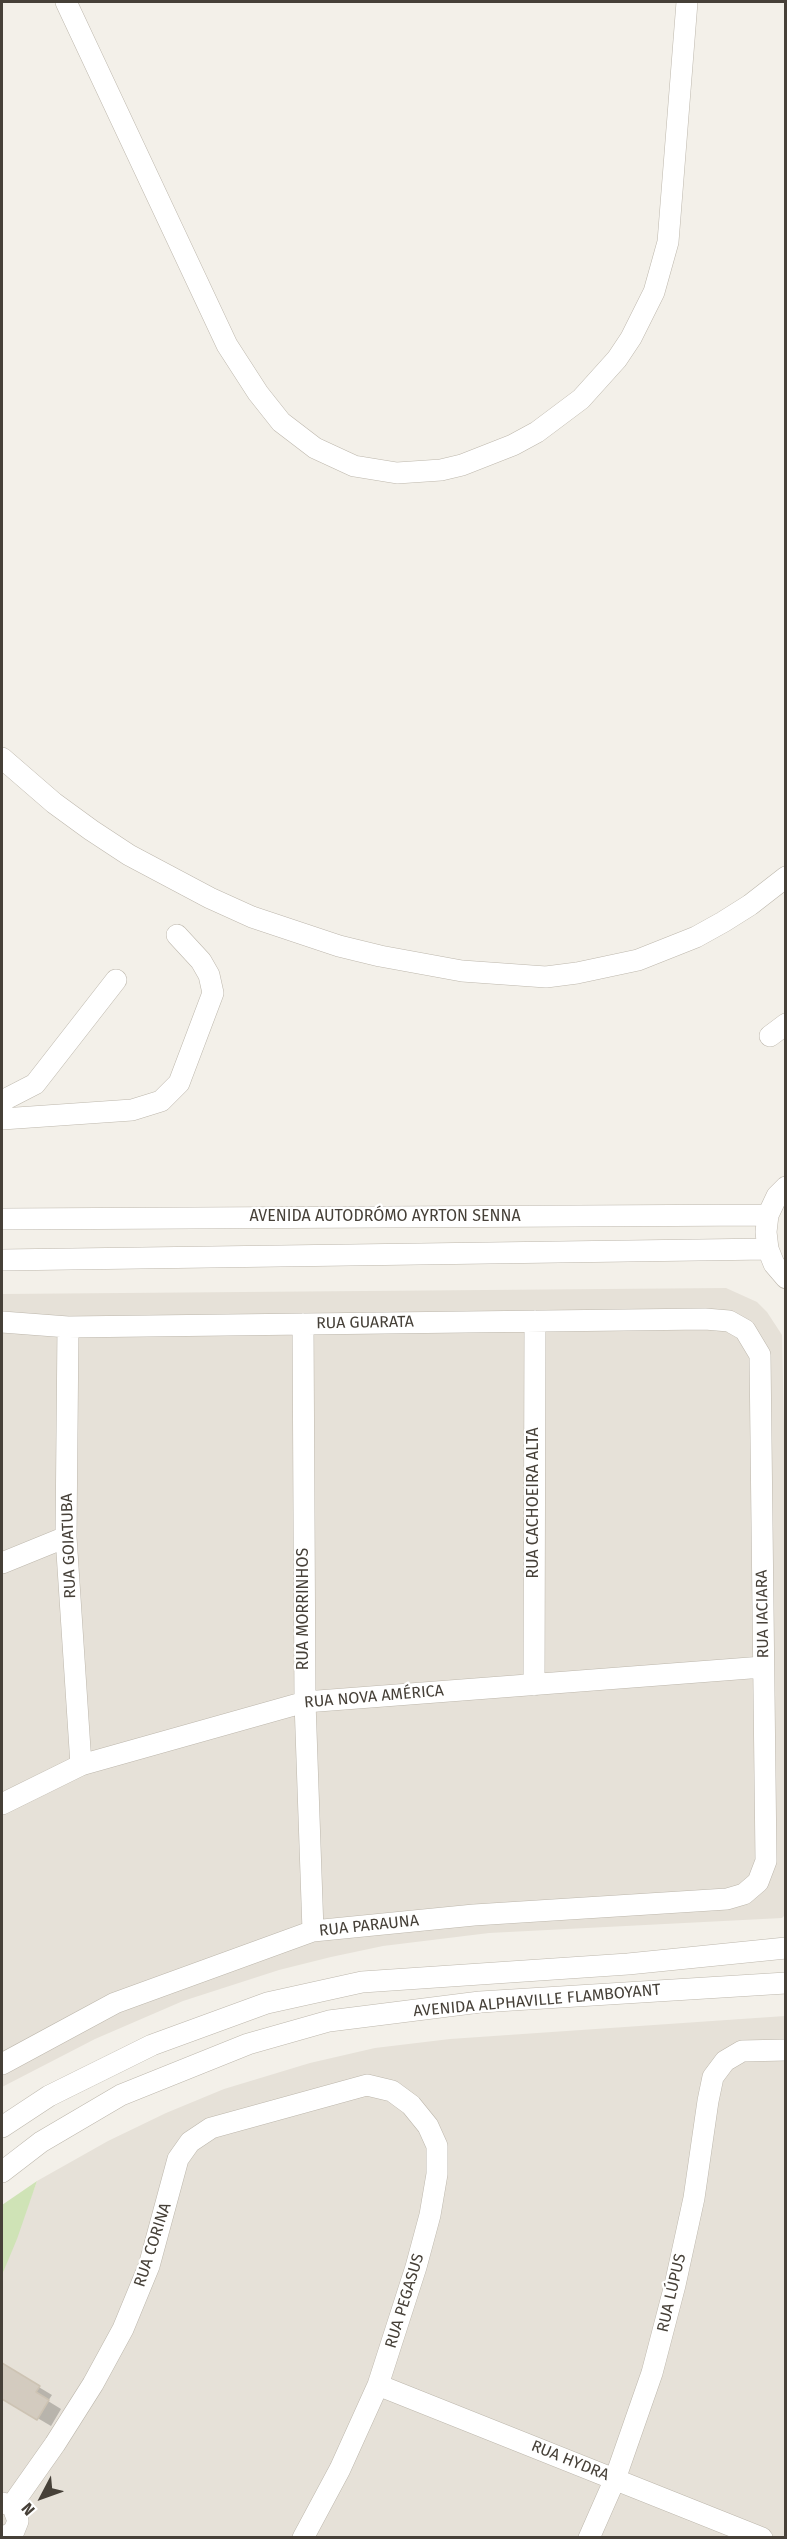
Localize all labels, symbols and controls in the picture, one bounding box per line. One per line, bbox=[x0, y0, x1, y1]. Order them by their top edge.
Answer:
street label: AVENIDA AUTODRÓMO AYRTON SENNA bbox=[249, 1207, 521, 1227]
street label: RUA GUARATA bbox=[316, 1313, 414, 1333]
street label: RUA CACHOEIRA ALTA bbox=[524, 1427, 544, 1579]
street label: RUA GOIATUBA bbox=[58, 1493, 80, 1599]
street label: RUA MORRINHOS bbox=[294, 1548, 314, 1670]
street label: RUA IACIARA bbox=[753, 1569, 773, 1659]
street label: RUA NOVA AMÉRICA bbox=[303, 1681, 445, 1713]
street label: RUA PARAUNA bbox=[318, 1911, 420, 1941]
street label: AVENIDA ALPHAVILLE FLAMBOYANT bbox=[412, 1981, 662, 2021]
street label: RUA CORINA bbox=[130, 2200, 176, 2290]
street label: RUA PEGASUS bbox=[381, 2251, 429, 2351]
street label: RUA LÚPUS bbox=[654, 2252, 690, 2334]
street label: RUA HYDRA bbox=[528, 2437, 612, 2485]
north arrow bbox=[12, 2467, 72, 2527]
text: N bbox=[17, 2499, 39, 2519]

